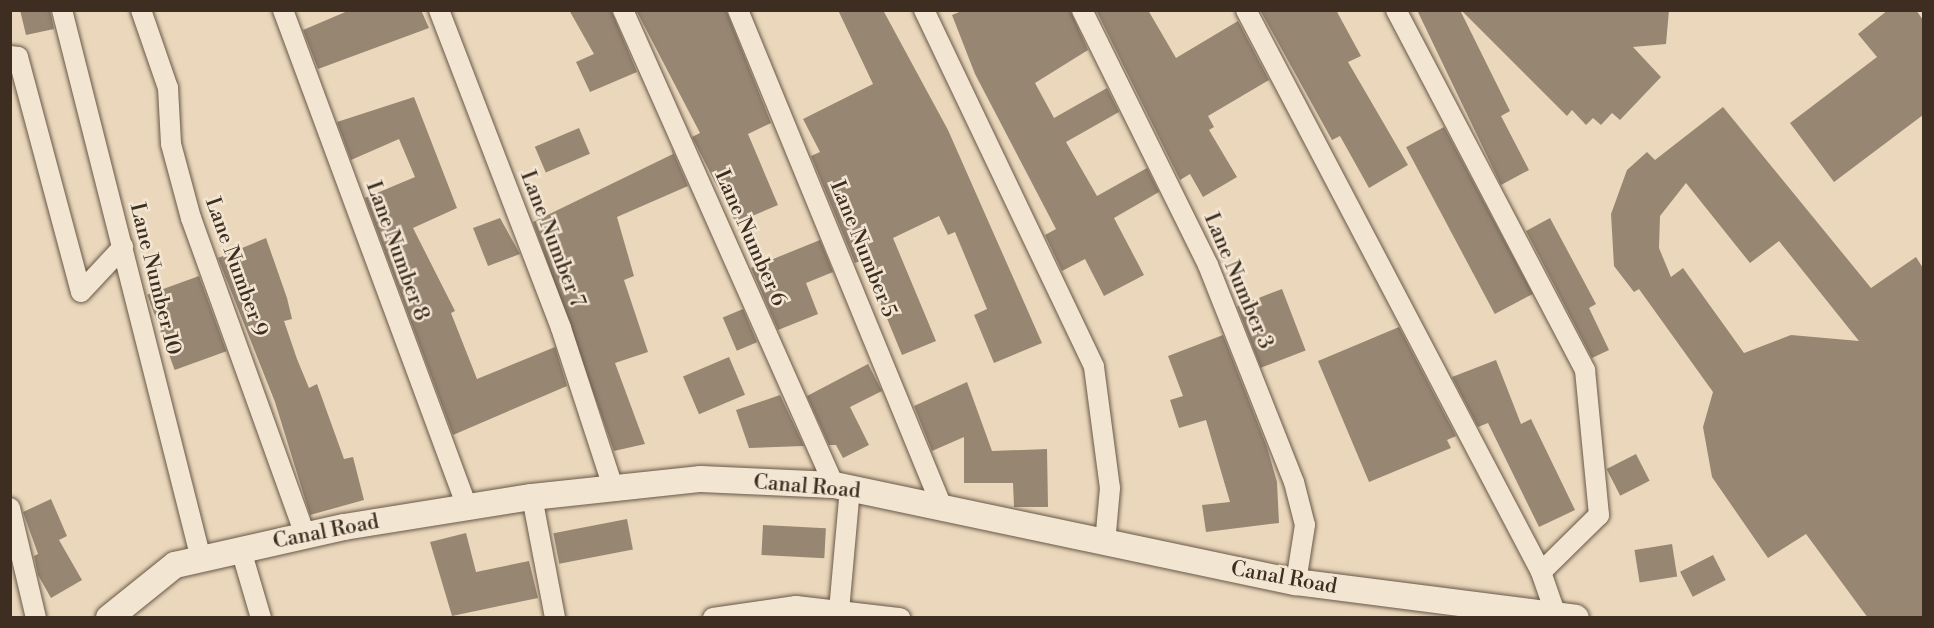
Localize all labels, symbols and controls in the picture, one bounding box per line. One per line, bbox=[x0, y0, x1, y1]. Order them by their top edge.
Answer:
street label: Lane Number 6 bbox=[709, 166, 791, 310]
street label: Lane Number 7 bbox=[514, 167, 590, 311]
street label: Lane Number 5 bbox=[824, 177, 902, 321]
street label: Lane Number 8 bbox=[360, 178, 434, 324]
street label: Lane Number 9 bbox=[199, 194, 273, 340]
street label: Lane Number 10 bbox=[124, 200, 186, 358]
street label: Lane Number 3 bbox=[1198, 209, 1278, 353]
street label: Canal Road bbox=[752, 470, 862, 504]
street label: Canal Road bbox=[271, 509, 381, 555]
street label: Canal Road bbox=[1229, 556, 1339, 600]

